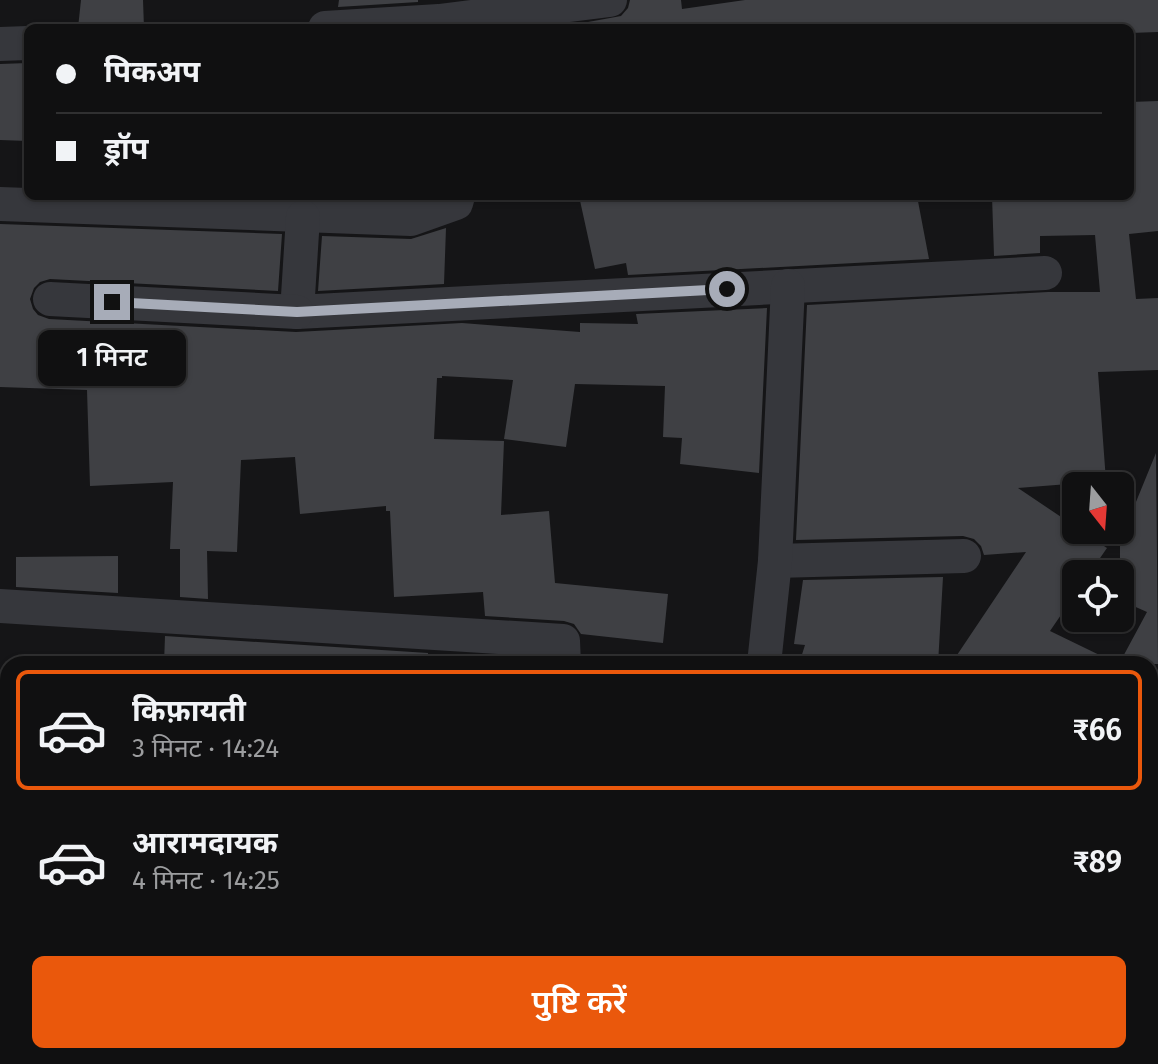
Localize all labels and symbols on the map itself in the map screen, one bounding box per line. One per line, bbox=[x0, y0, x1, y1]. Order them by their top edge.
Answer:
route start bbox=[709, 271, 745, 307]
route end bbox=[94, 284, 130, 320]
callout: 1 मिनट bbox=[38, 330, 186, 386]
north arrow bbox=[1062, 472, 1134, 544]

